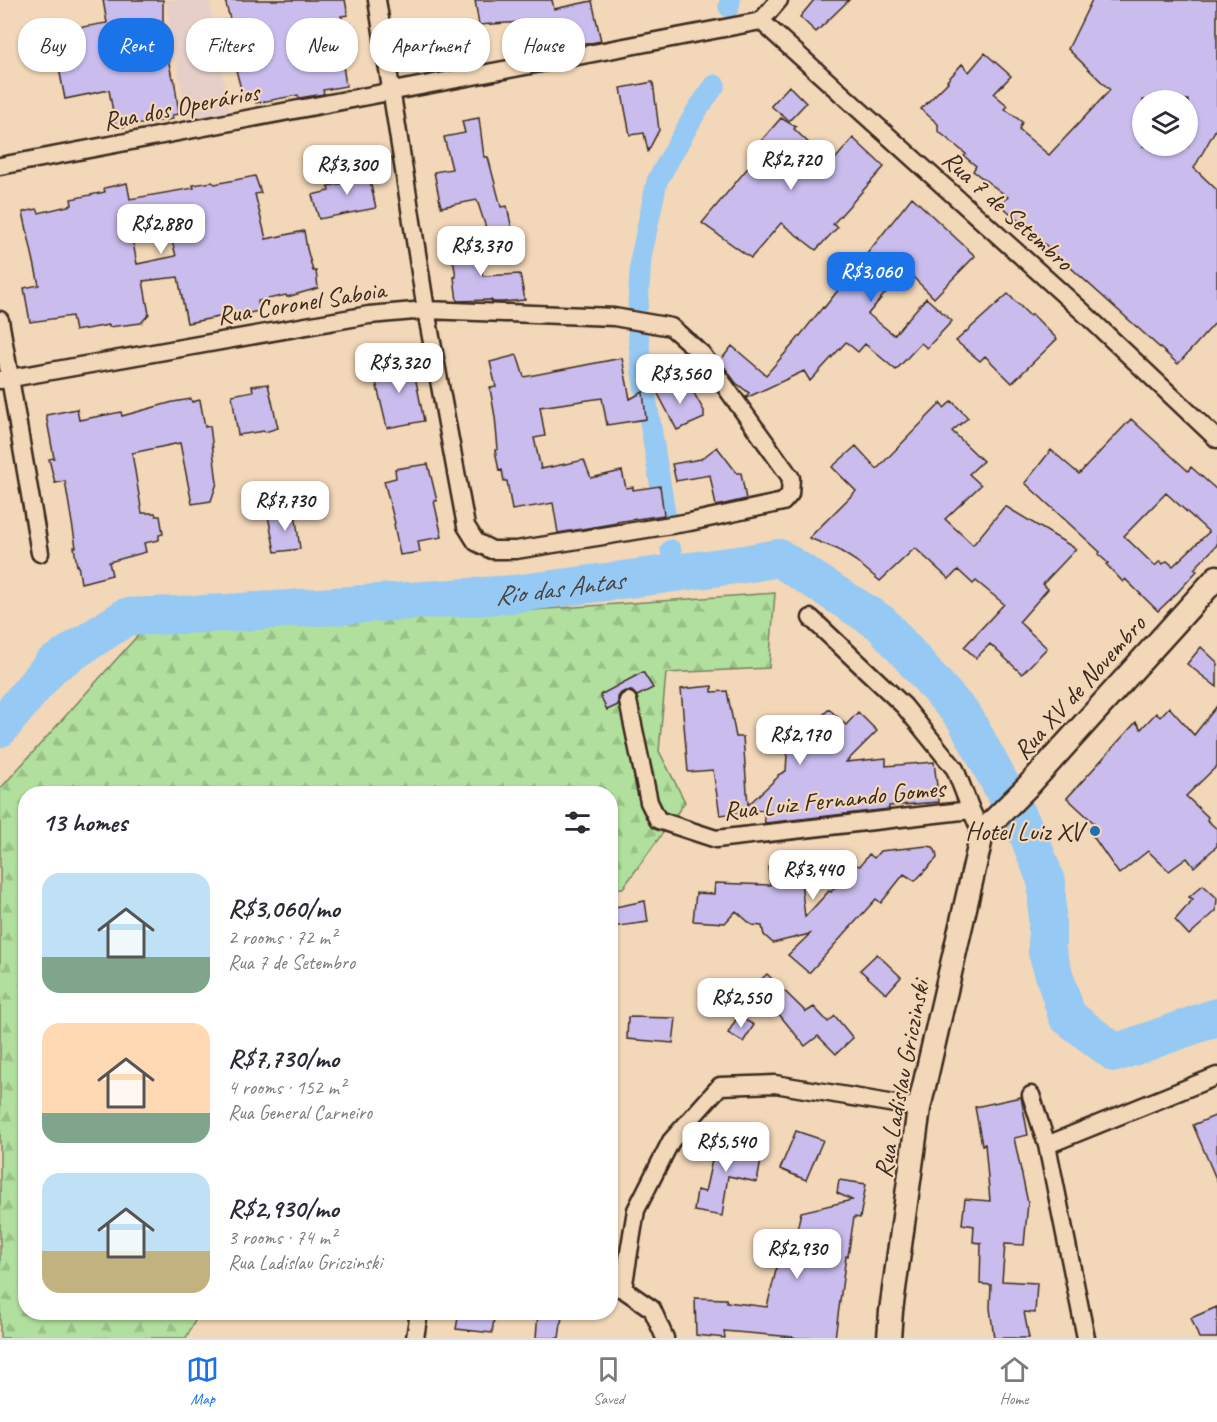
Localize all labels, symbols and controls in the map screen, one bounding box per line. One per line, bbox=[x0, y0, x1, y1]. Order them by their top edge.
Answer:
chip: Buy bbox=[18, 18, 86, 72]
chip: Rent bbox=[98, 18, 174, 72]
chip: Filters bbox=[186, 18, 274, 72]
chip: New bbox=[286, 18, 358, 72]
chip: Apartment bbox=[370, 18, 490, 72]
chip: House bbox=[502, 18, 585, 72]
street label: Rua dos Operários bbox=[100, 75, 264, 138]
map controls bbox=[1132, 90, 1198, 156]
button: layers bbox=[1132, 90, 1198, 156]
pin: R$2,720 bbox=[736, 140, 846, 191]
street label: Rua 7 de Setembro bbox=[935, 143, 1081, 279]
pin: R$3,300 bbox=[292, 145, 402, 196]
text: R$2,720 bbox=[761, 147, 821, 172]
text: R$3,300 bbox=[317, 152, 377, 177]
pin: R$2,880 bbox=[106, 204, 216, 255]
text: R$2,880 bbox=[131, 211, 191, 236]
pin: R$3,370 bbox=[426, 226, 536, 277]
text: R$3,370 bbox=[451, 233, 511, 258]
pin: R$3,060 bbox=[816, 252, 926, 303]
text: R$3,060 bbox=[841, 259, 901, 284]
street label: Rua Coronel Saboia bbox=[215, 273, 390, 332]
pin: R$3,320 bbox=[344, 343, 454, 394]
text: R$3,320 bbox=[369, 350, 429, 375]
pin: R$3,560 bbox=[625, 354, 735, 405]
text: R$3,560 bbox=[650, 361, 710, 386]
pin: R$7,730 bbox=[230, 481, 340, 532]
text: R$7,730 bbox=[255, 488, 315, 513]
water label: Rio das Antas bbox=[494, 562, 630, 612]
street label: Rua XV de Novembro bbox=[1006, 607, 1154, 766]
pin: R$2,170 bbox=[745, 715, 855, 766]
text: R$2,170 bbox=[770, 722, 830, 747]
street label: Rua Luiz Fernando Gomes bbox=[722, 771, 949, 828]
text: 13 homes bbox=[42, 806, 127, 839]
icon: filters bbox=[561, 806, 594, 839]
place label: Hotel Luiz XV bbox=[965, 815, 1088, 848]
marker: Hotel Luiz XV bbox=[1088, 824, 1102, 838]
pin: R$3,440 bbox=[758, 850, 868, 901]
text: R$3,440 bbox=[783, 857, 843, 882]
text: R$3,060/mo bbox=[228, 892, 340, 925]
icon: home bbox=[90, 897, 162, 969]
text: 2 rooms · 72 m² bbox=[228, 925, 336, 950]
text: Rua 7 de Setembro bbox=[228, 950, 355, 975]
street label: Rua Ladislau Griczinski bbox=[866, 975, 937, 1180]
pin: R$2,550 bbox=[686, 978, 796, 1029]
text: R$2,550 bbox=[711, 985, 771, 1010]
text: R$7,730/mo bbox=[228, 1042, 339, 1075]
icon: home bbox=[90, 1047, 162, 1119]
text: 4 rooms · 152 m² bbox=[228, 1075, 345, 1100]
text: Rua General Carneiro bbox=[228, 1100, 372, 1125]
pin: R$5,540 bbox=[671, 1122, 781, 1173]
text: R$5,540 bbox=[696, 1129, 756, 1154]
text: R$2,930/mo bbox=[228, 1192, 339, 1225]
icon: home bbox=[90, 1197, 162, 1269]
text: 3 rooms · 74 m² bbox=[228, 1225, 336, 1250]
pin: R$2,930 bbox=[742, 1229, 852, 1280]
text: R$2,930 bbox=[767, 1236, 827, 1261]
text: Rua Ladislau Griczinski bbox=[228, 1250, 382, 1275]
tab: Map bbox=[186, 1353, 219, 1409]
tab: Saved bbox=[592, 1353, 625, 1409]
tab: Home bbox=[998, 1353, 1031, 1409]

